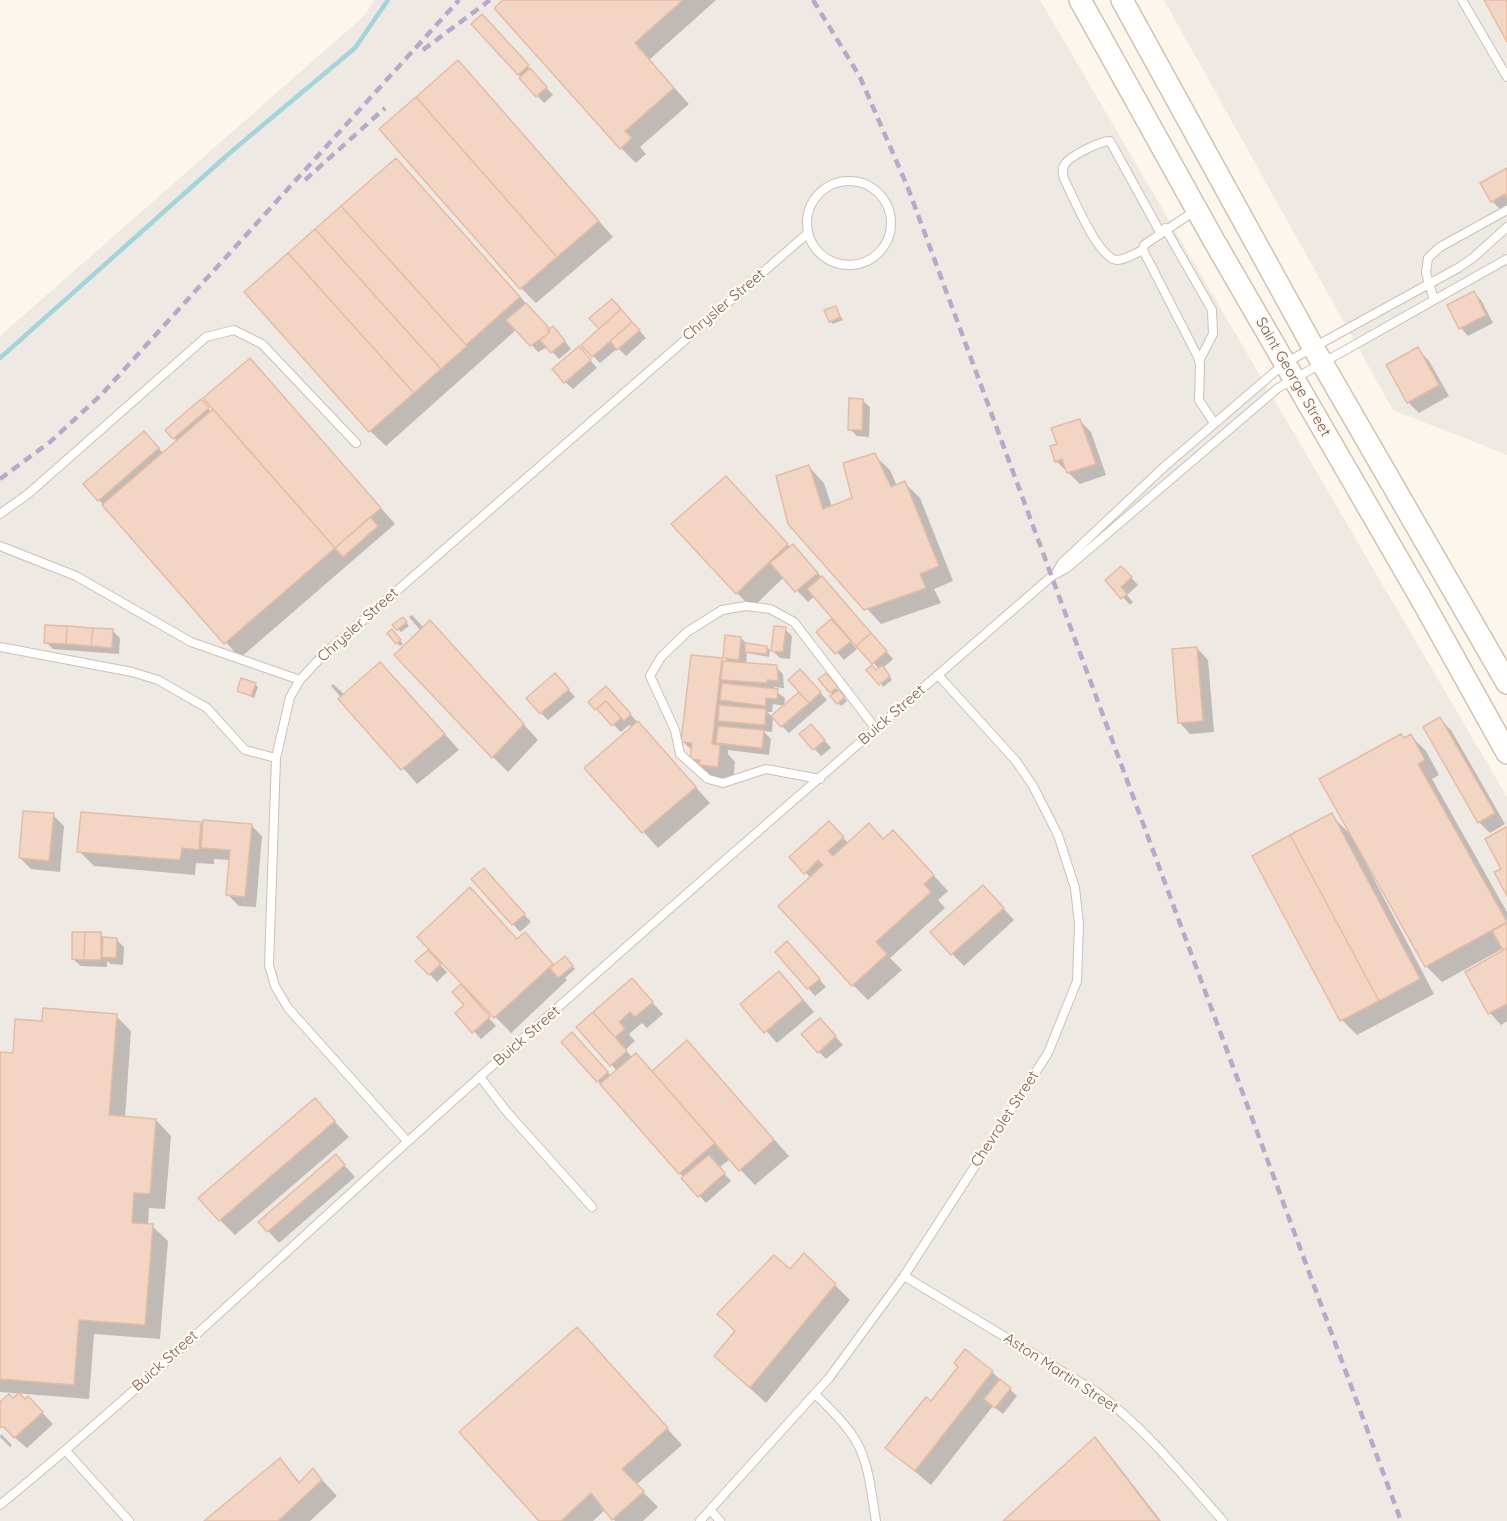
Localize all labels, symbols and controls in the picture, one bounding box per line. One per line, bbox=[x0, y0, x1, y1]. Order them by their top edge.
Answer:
street label: Chrysler Street bbox=[679, 265, 769, 345]
street label: Saint George Street bbox=[1252, 314, 1334, 440]
street label: Chrysler Street bbox=[314, 584, 402, 666]
street label: Buick Street bbox=[855, 681, 929, 749]
street label: Buick Street bbox=[490, 1002, 564, 1070]
street label: Chevrolet Street bbox=[967, 1068, 1043, 1170]
street label: Buick Street bbox=[128, 1327, 202, 1395]
street label: Aston Martin Street bbox=[1000, 1329, 1122, 1417]

